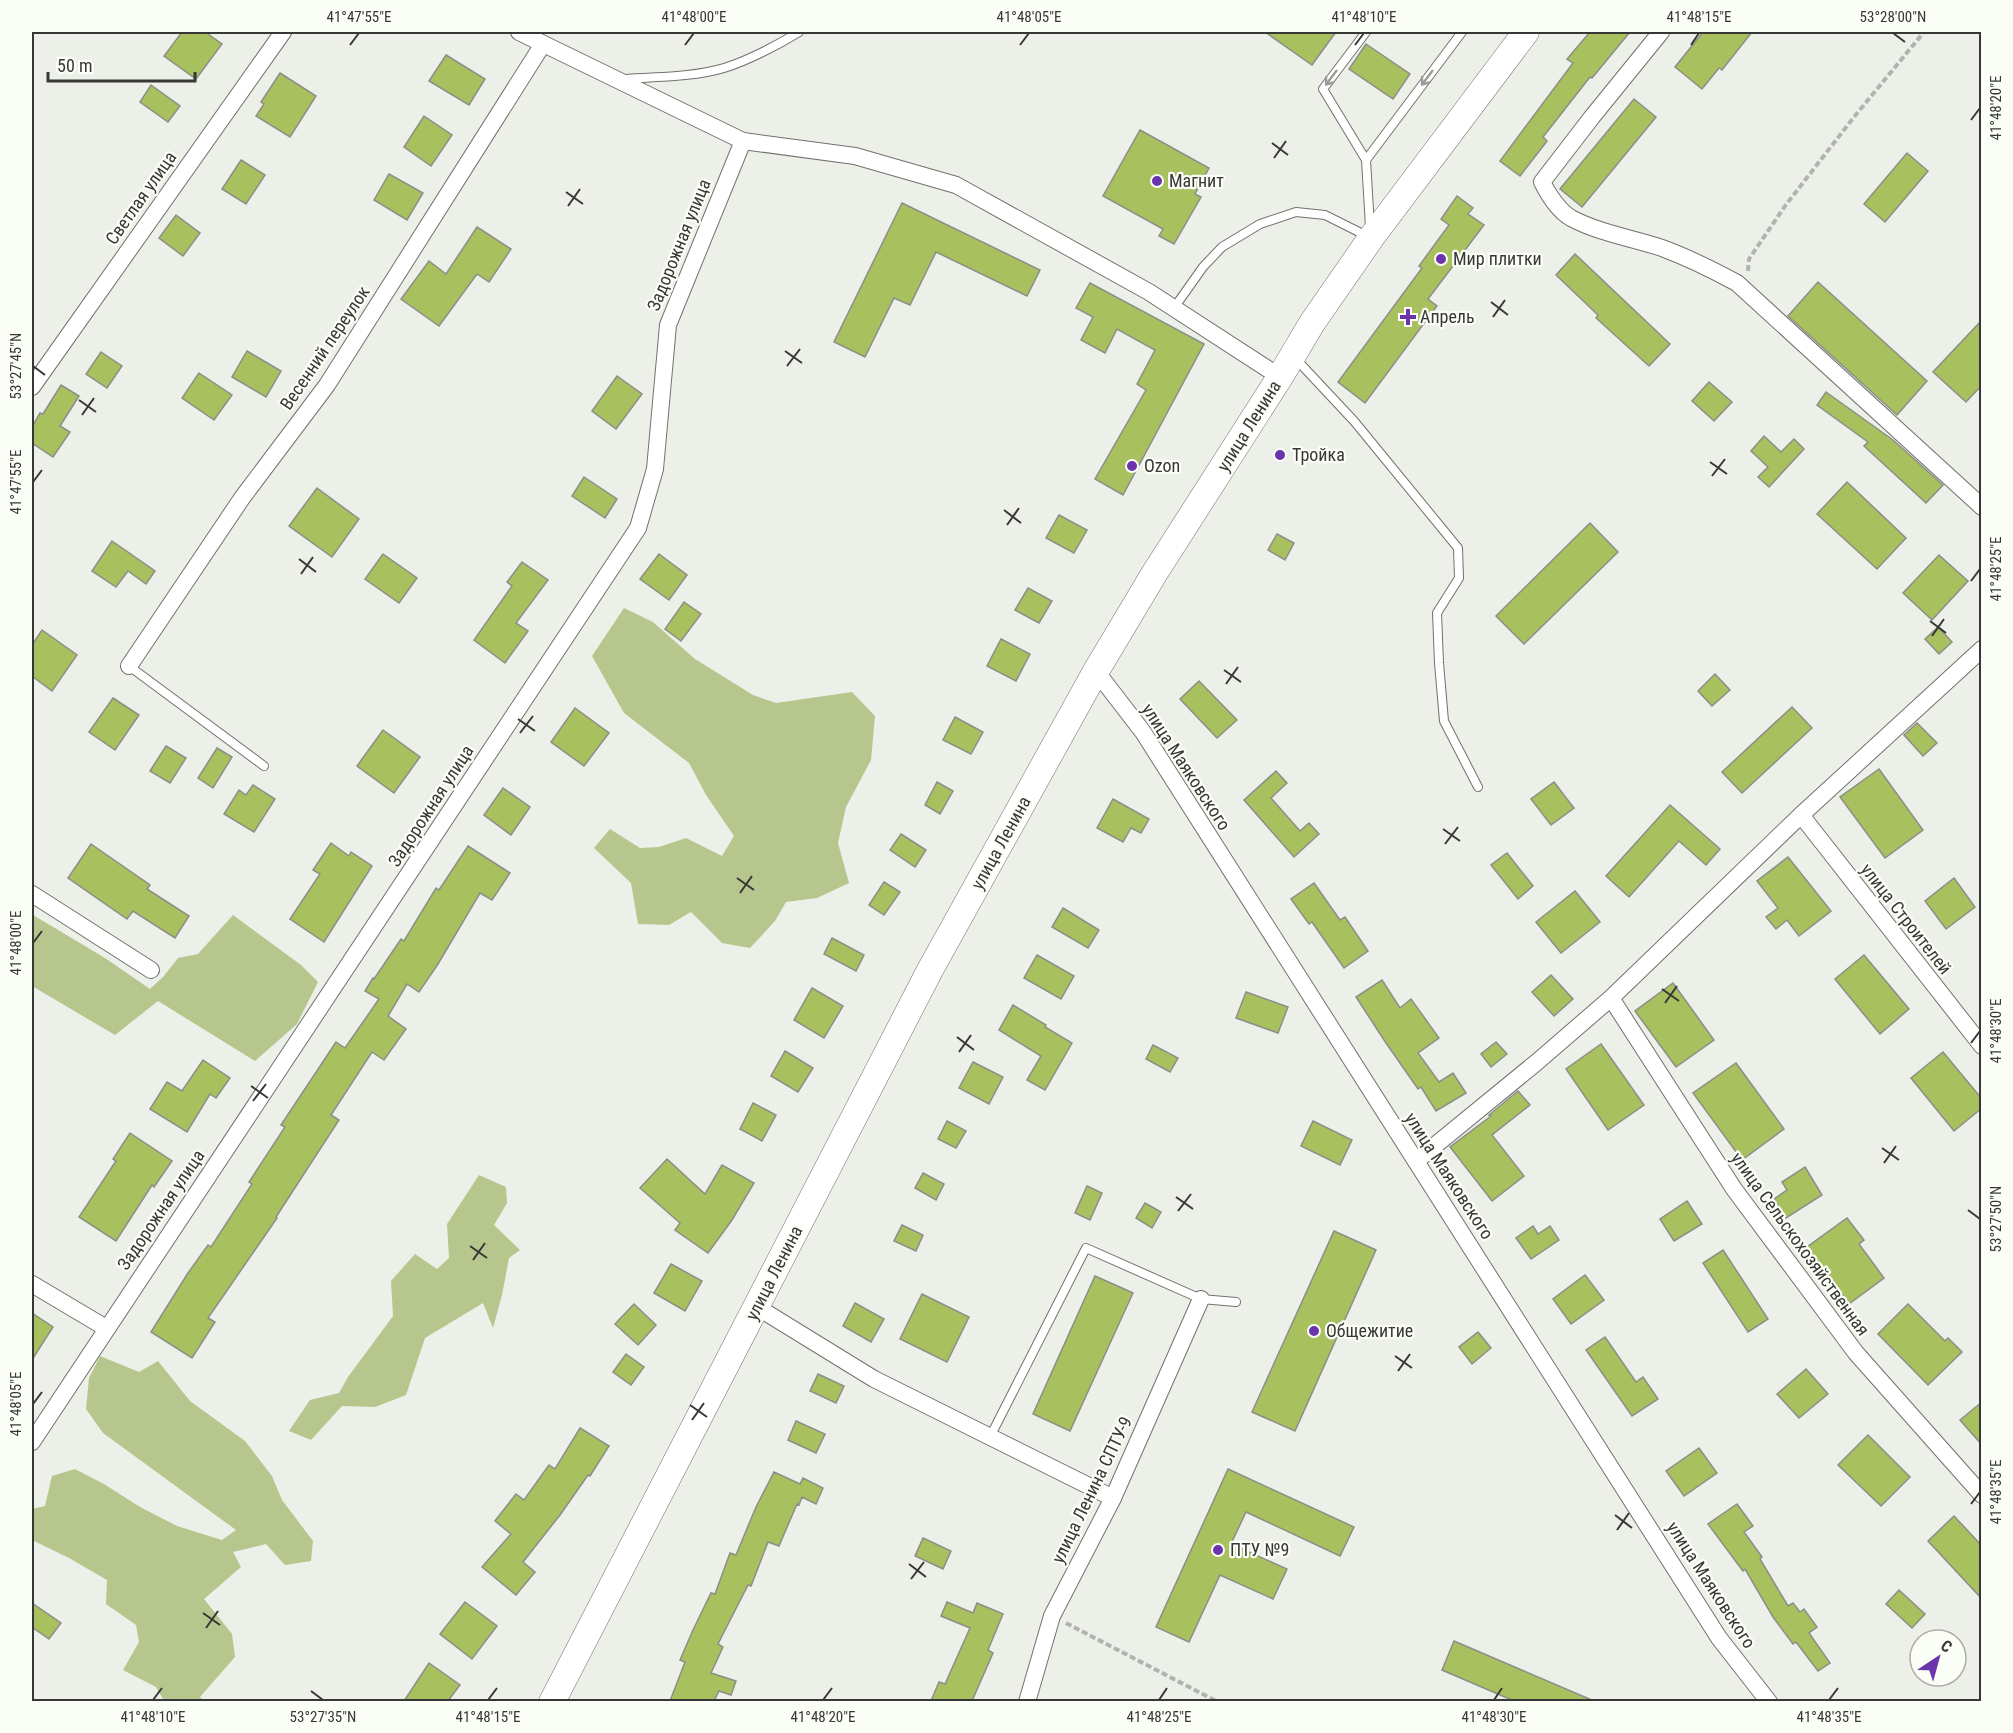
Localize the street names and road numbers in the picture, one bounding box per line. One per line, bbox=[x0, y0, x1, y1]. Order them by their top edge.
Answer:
street label: Светлая улица bbox=[101, 147, 180, 248]
street label: Задорожная улица bbox=[642, 176, 715, 314]
street label: Весенний переулок bbox=[275, 282, 374, 414]
street label: улица Ленина bbox=[1212, 376, 1285, 475]
street label: улица Маяковского bbox=[1138, 700, 1235, 834]
street label: Задорожная улица bbox=[384, 741, 478, 870]
street label: улица Ленина bbox=[966, 792, 1035, 893]
street label: улица Строителей bbox=[1857, 859, 1956, 978]
street label: улица Маяковского bbox=[1401, 1109, 1498, 1243]
street label: Задорожная улица bbox=[113, 1146, 209, 1274]
street label: улица Сельскохозяйственная bbox=[1727, 1148, 1874, 1339]
street label: улица Ленина bbox=[741, 1222, 806, 1324]
street label: улица Ленина СПТУ-9 bbox=[1047, 1413, 1136, 1566]
street label: улица Маяковского bbox=[1663, 1518, 1760, 1652]

